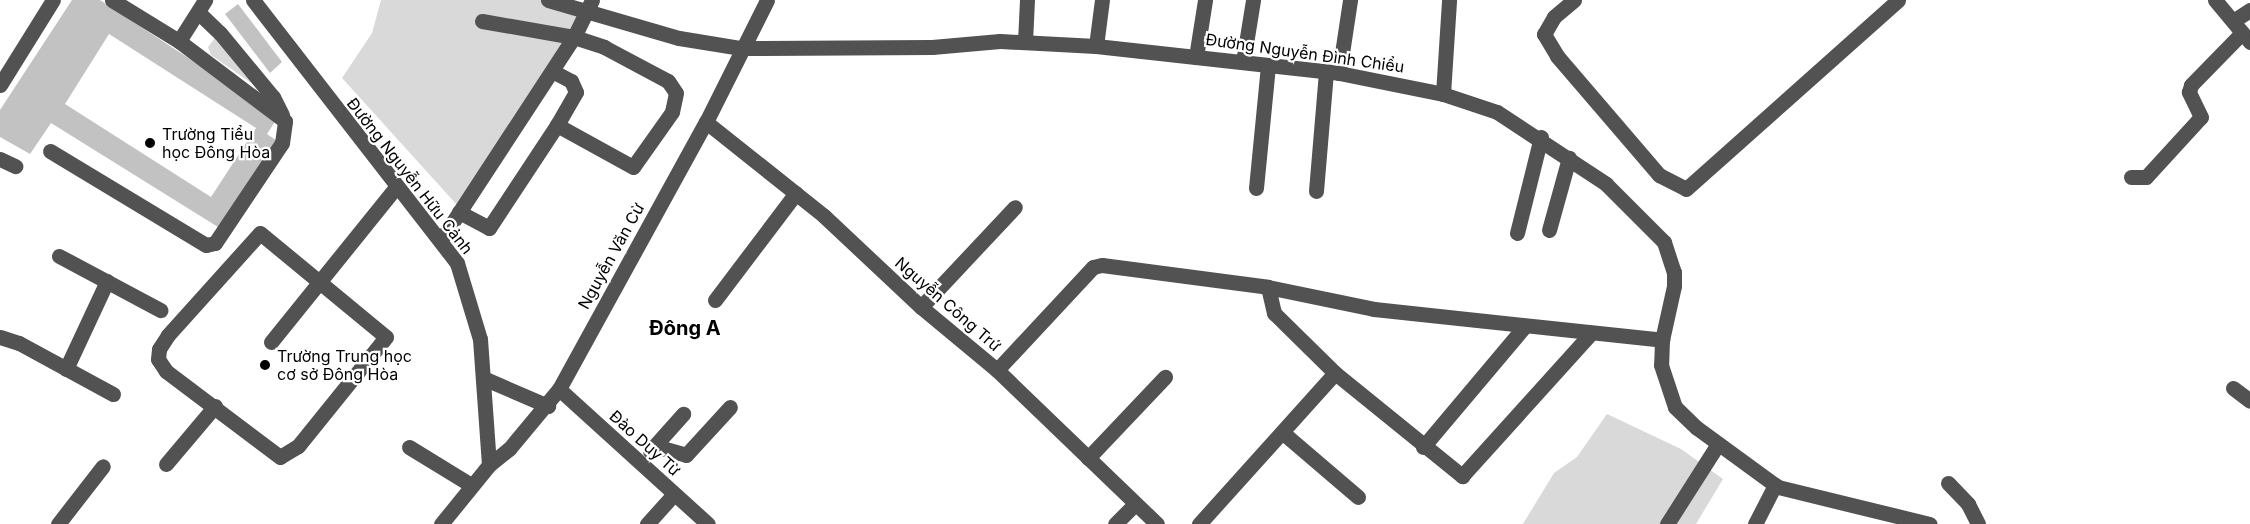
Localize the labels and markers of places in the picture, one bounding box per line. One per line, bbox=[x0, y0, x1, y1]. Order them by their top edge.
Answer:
place label: Trường Tiểu học Đông Hòa bbox=[162, 124, 270, 162]
marker: Trường Tiểu học Đông Hòa bbox=[143, 136, 157, 150]
place label: Trường Trung học cơ sở Đông Hòa bbox=[277, 346, 412, 384]
marker: Trường Trung học cơ sở Đông Hòa bbox=[258, 358, 272, 372]

